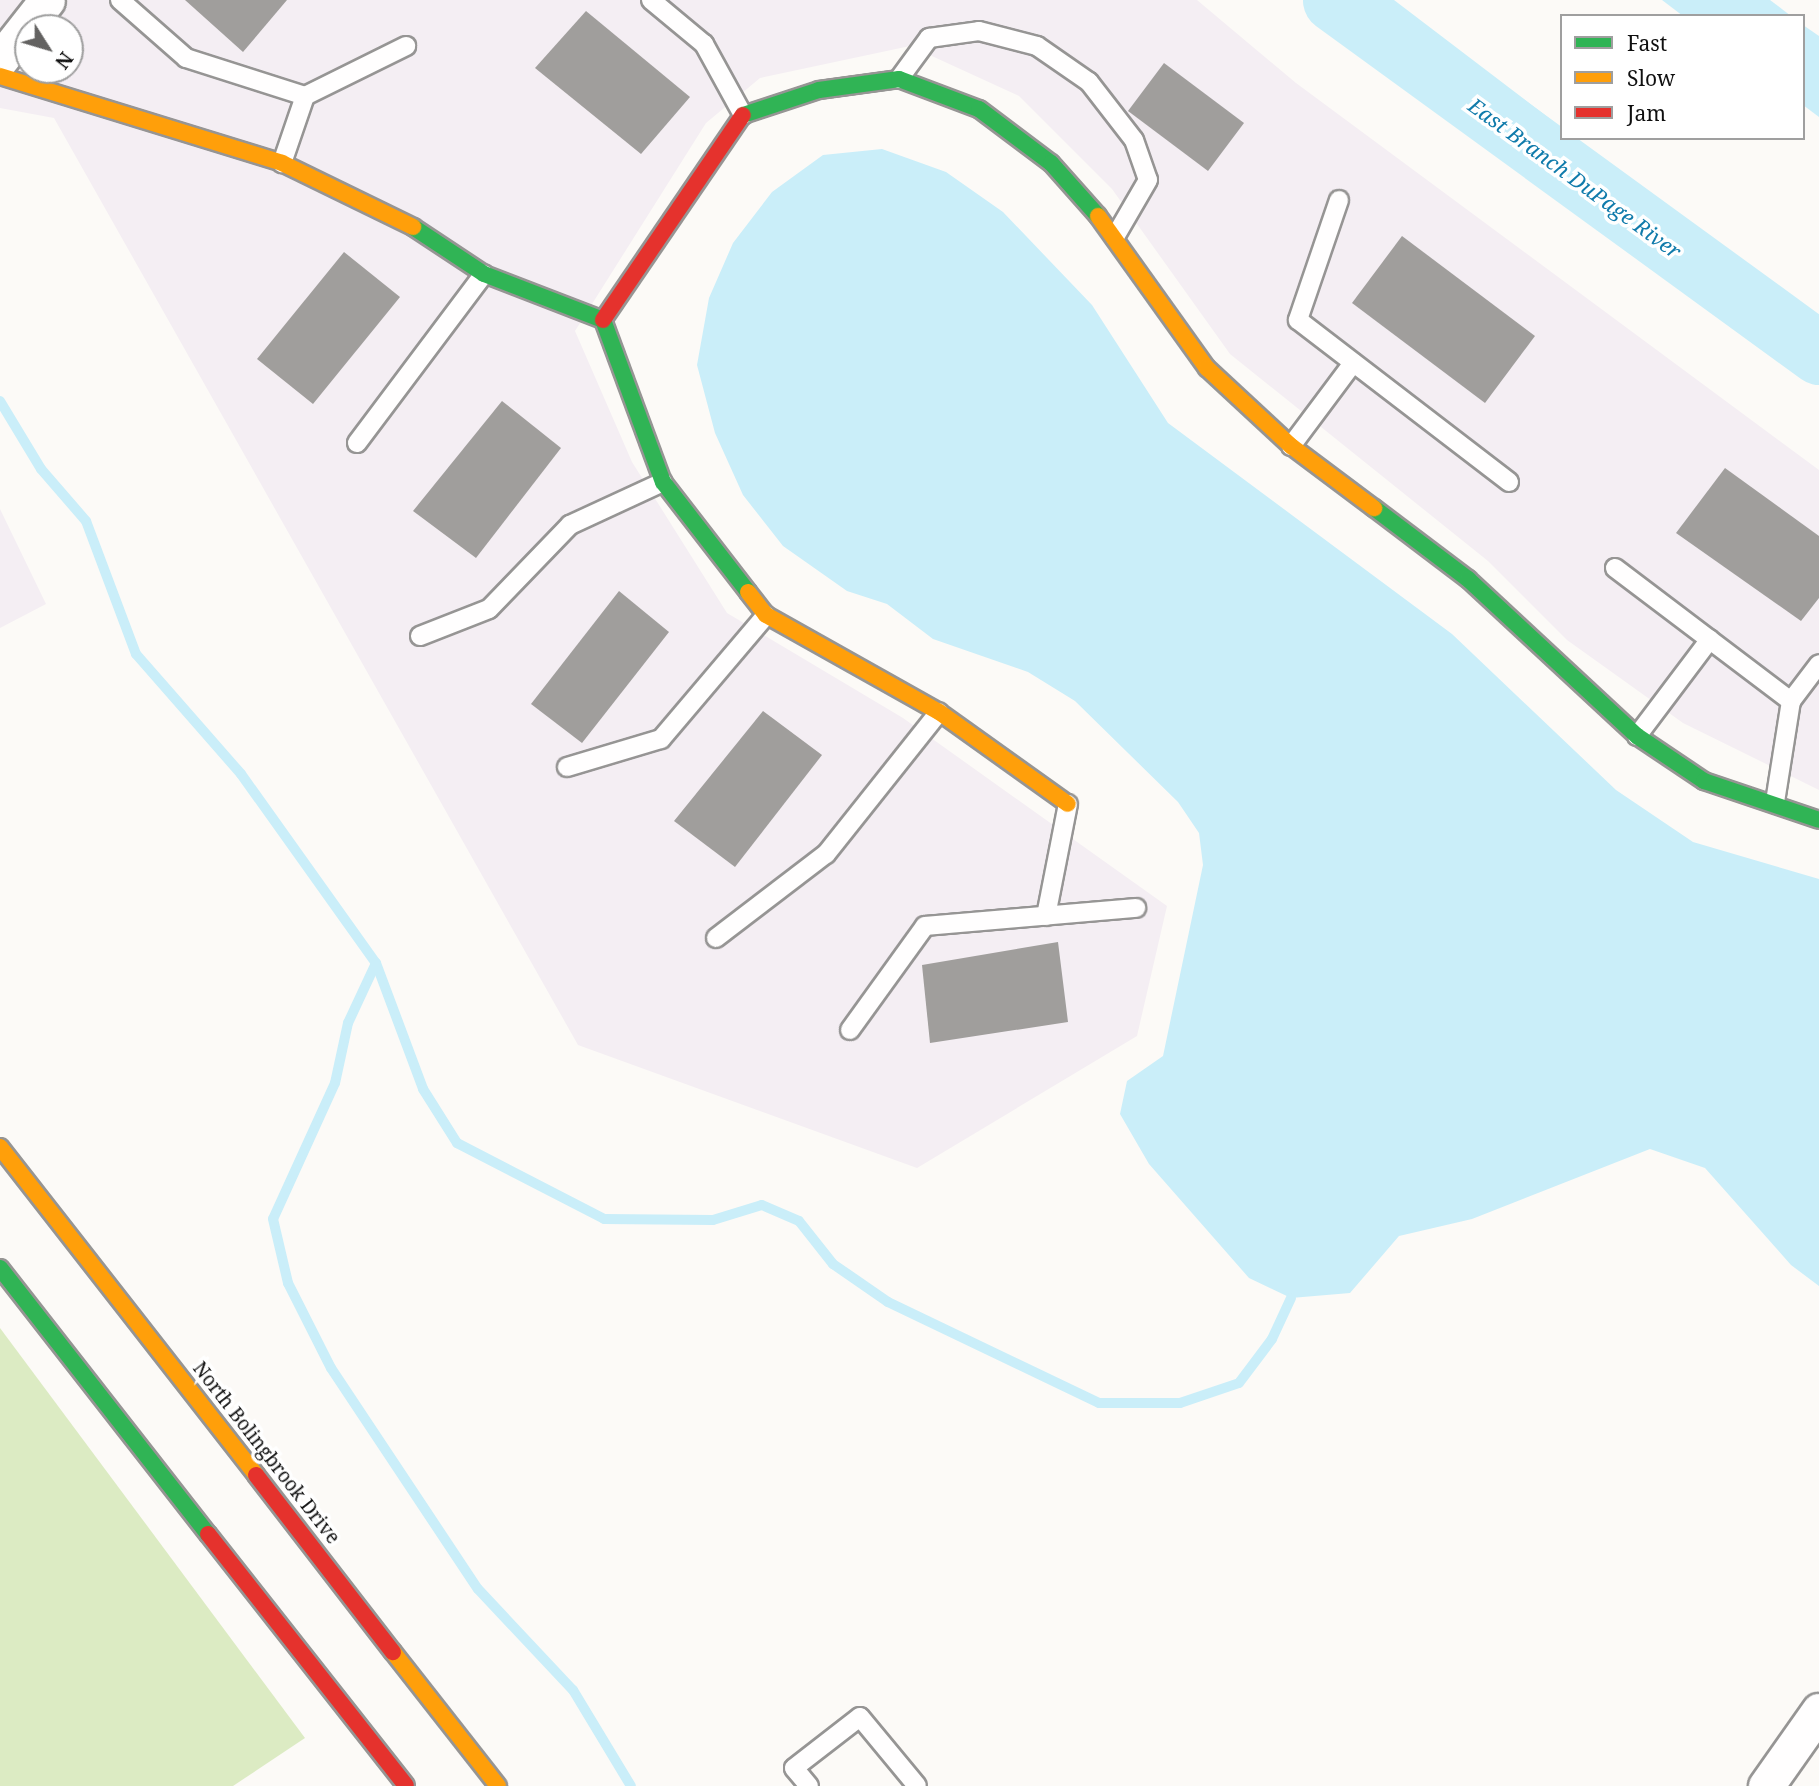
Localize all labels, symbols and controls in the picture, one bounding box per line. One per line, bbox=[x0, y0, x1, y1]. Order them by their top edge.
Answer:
north arrow bbox=[14, 14, 84, 84]
legend bbox=[1560, 14, 1805, 140]
text: Fast bbox=[1627, 29, 1667, 57]
text: N bbox=[49, 47, 79, 74]
text: Slow bbox=[1627, 64, 1675, 92]
water label: East Branch DuPage River bbox=[1464, 92, 1686, 264]
text: Jam bbox=[1627, 99, 1666, 127]
street label: North Bolingbrook Drive bbox=[188, 1358, 344, 1548]

